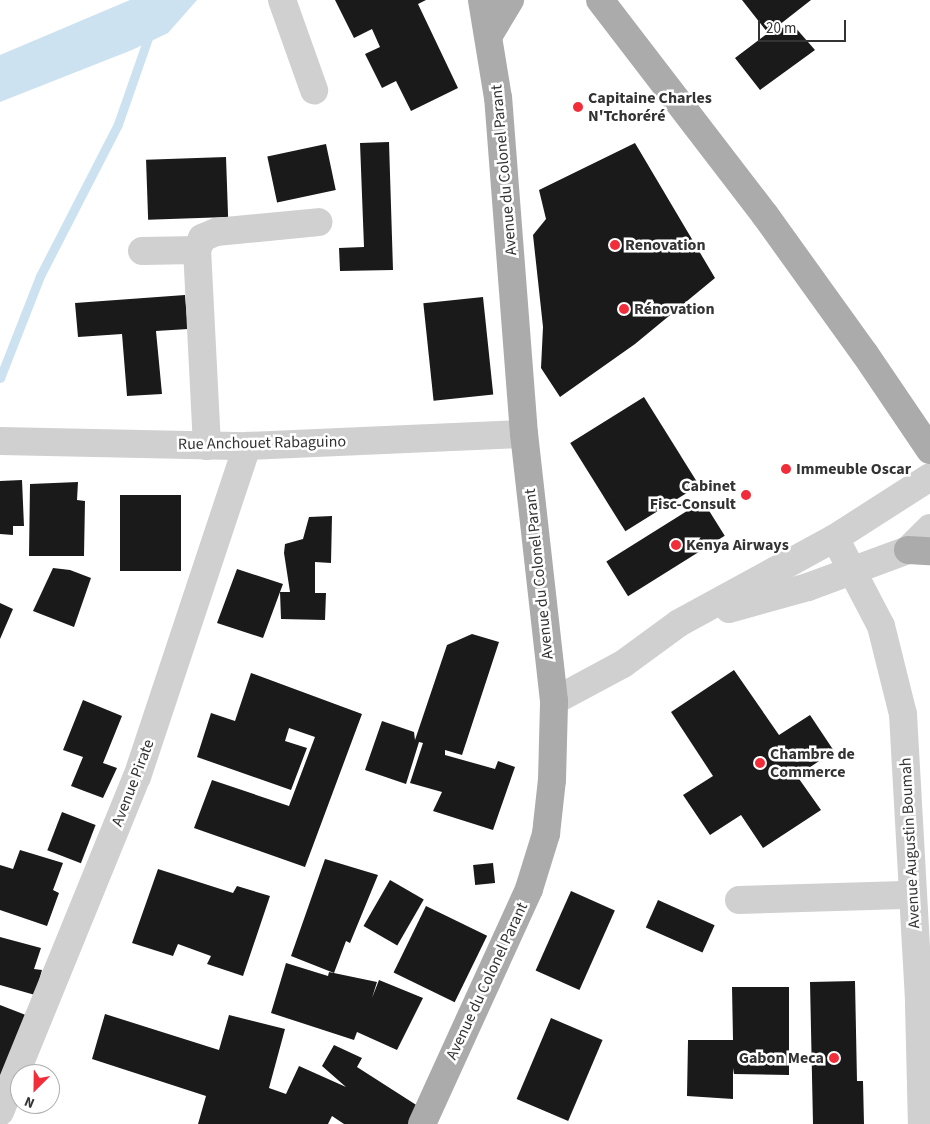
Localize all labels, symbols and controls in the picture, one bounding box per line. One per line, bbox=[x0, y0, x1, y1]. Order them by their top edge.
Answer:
scale bar bbox=[760, 10, 848, 42]
text: 20 m bbox=[766, 18, 796, 39]
street label: Avenue du Colonel Parant bbox=[487, 84, 521, 256]
place label: Capitaine Charles N'Tchoréré bbox=[588, 88, 712, 126]
marker: Capitaine Charles N'Tchoréré bbox=[572, 101, 584, 113]
place label: Renovation bbox=[625, 235, 706, 255]
marker: Renovation bbox=[609, 239, 621, 251]
place label: Rénovation bbox=[634, 299, 715, 319]
marker: Rénovation bbox=[618, 303, 630, 315]
street label: Rue Anchouet Rabaguino bbox=[178, 432, 346, 454]
place label: Immeuble Oscar bbox=[796, 459, 911, 479]
marker: Immeuble Oscar bbox=[780, 463, 792, 475]
place label: Cabinet Fisc-Consult bbox=[650, 476, 736, 514]
street label: Avenue du Colonel Parant bbox=[520, 488, 558, 660]
marker: Cabinet Fisc-Consult bbox=[740, 489, 752, 501]
place label: Kenya Airways bbox=[686, 535, 789, 555]
marker: Kenya Airways bbox=[670, 539, 682, 551]
street label: Avenue Pirate bbox=[108, 737, 158, 829]
place label: Chambre de Commerce bbox=[770, 744, 855, 782]
marker: Chambre de Commerce bbox=[754, 757, 766, 769]
street label: Avenue Augustin Boumah bbox=[896, 757, 924, 929]
street label: Avenue du Colonel Parant bbox=[442, 899, 532, 1063]
place label: Gabon Meca bbox=[739, 1048, 824, 1068]
marker: Gabon Meca bbox=[828, 1052, 840, 1064]
north arrow bbox=[10, 1064, 60, 1114]
text: N bbox=[21, 1091, 38, 1113]

